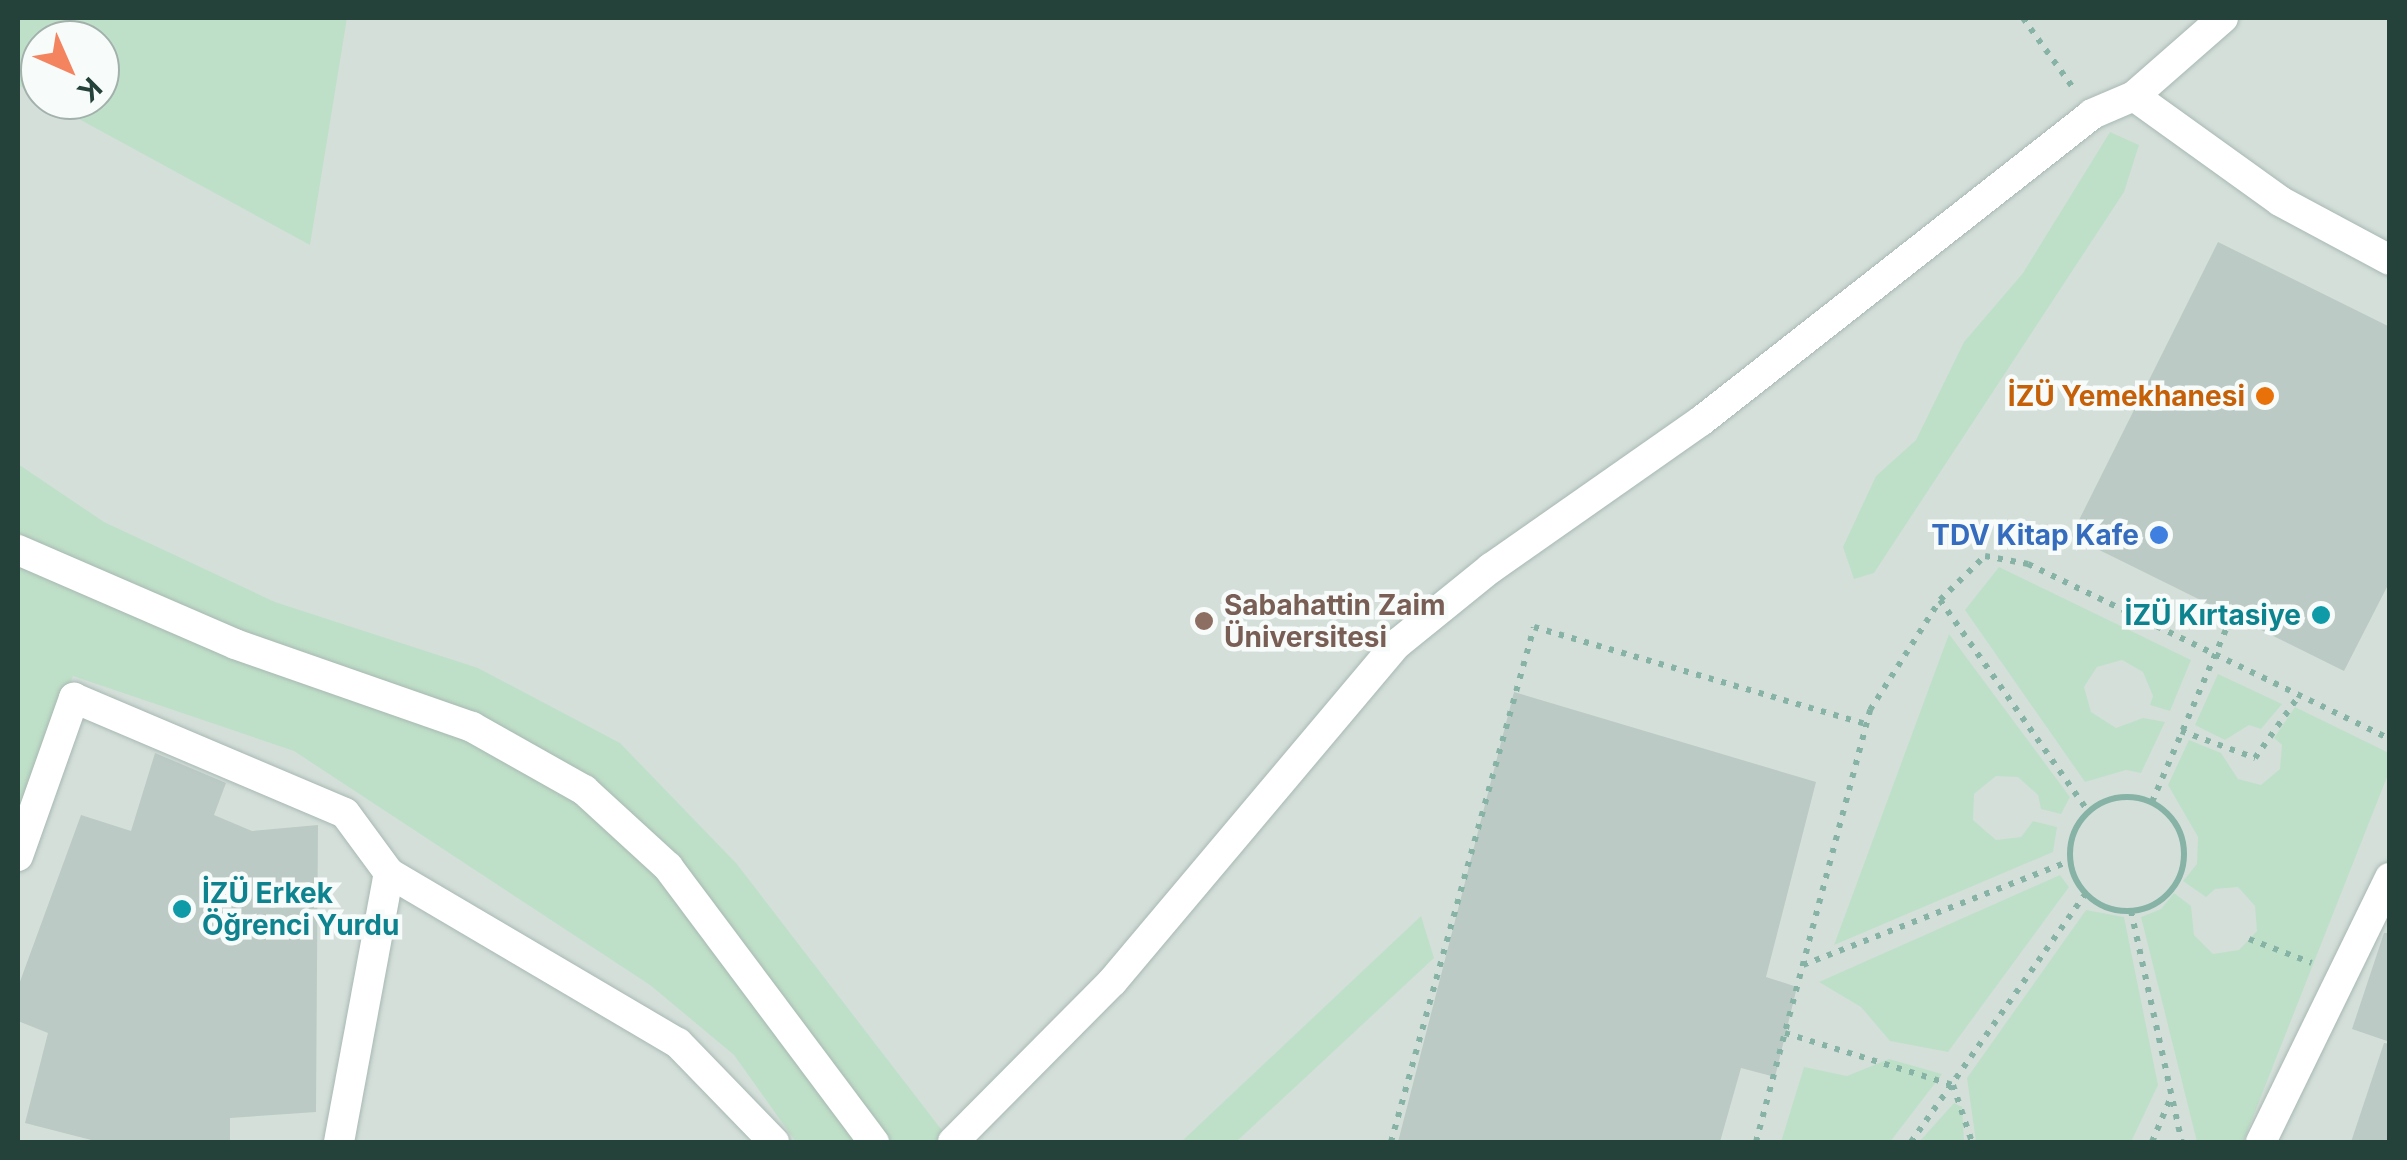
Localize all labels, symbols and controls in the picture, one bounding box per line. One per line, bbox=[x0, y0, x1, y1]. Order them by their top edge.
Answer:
north arrow bbox=[20, 20, 120, 120]
text: K bbox=[71, 71, 109, 109]
place label: İZÜ Yemekhanesi bbox=[2008, 379, 2245, 413]
marker: İZÜ Yemekhanesi bbox=[2254, 385, 2276, 407]
place label: TDV Kitap Kafe bbox=[1931, 518, 2139, 552]
marker: TDV Kitap Kafe bbox=[2148, 524, 2170, 546]
place label: Sabahattin Zaim Üniversitesi bbox=[1224, 588, 1446, 654]
place label: İZÜ Kırtasiye bbox=[2125, 598, 2301, 632]
marker: İZÜ Kırtasiye bbox=[2310, 604, 2332, 626]
marker: Sabahattin Zaim Üniversitesi bbox=[1193, 610, 1215, 632]
place label: İZÜ Erkek Öğrenci Yurdu bbox=[202, 876, 399, 942]
marker: İZÜ Erkek Öğrenci Yurdu bbox=[171, 898, 193, 920]

